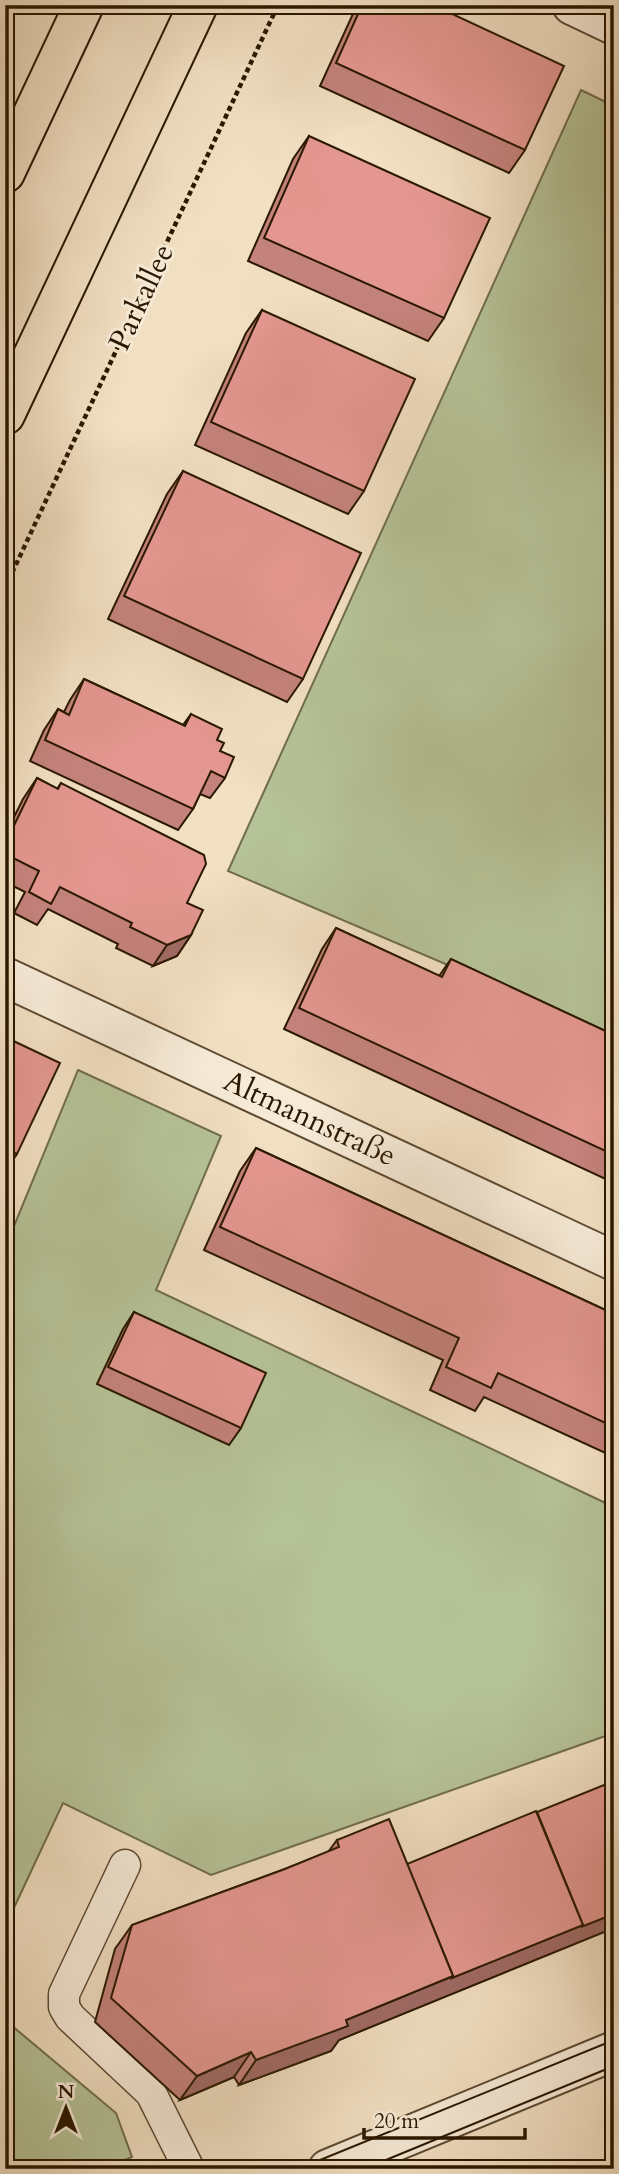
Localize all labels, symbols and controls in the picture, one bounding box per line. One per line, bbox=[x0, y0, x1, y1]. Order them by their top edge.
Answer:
street label: Parkallee bbox=[99, 237, 184, 357]
street label: Altmannstraße bbox=[217, 1061, 403, 1176]
north arrow bbox=[32, 2072, 102, 2142]
text: N bbox=[58, 2079, 75, 2105]
scale bar bbox=[364, 2097, 524, 2141]
text: 20 m bbox=[374, 2107, 419, 2136]

